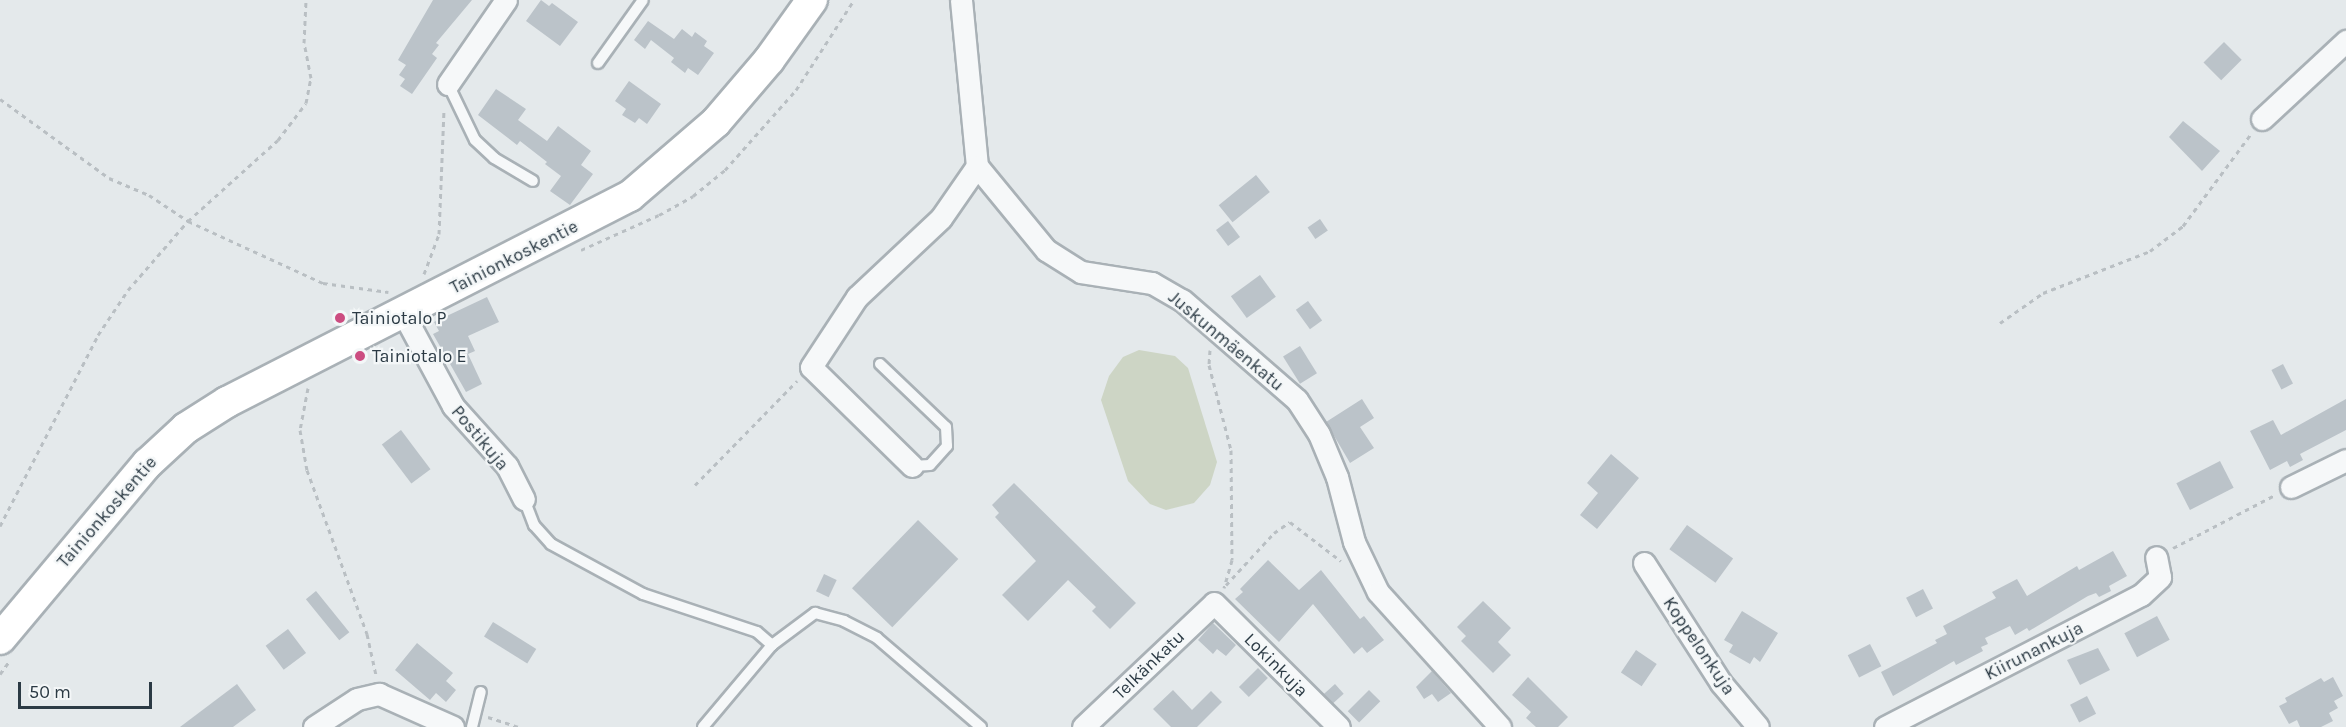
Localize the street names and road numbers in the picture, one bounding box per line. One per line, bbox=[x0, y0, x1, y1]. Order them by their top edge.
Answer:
street label: Tainionkoskentie bbox=[446, 215, 582, 299]
street label: Juskunmäenkatu bbox=[1164, 286, 1288, 396]
street label: Postikuja bbox=[447, 401, 513, 475]
street label: Tainionkoskentie bbox=[53, 452, 161, 572]
street label: Koppelonkuja bbox=[1658, 593, 1740, 699]
street label: Kiirunankuja bbox=[1981, 617, 2087, 685]
street label: Telkänkatu bbox=[1109, 626, 1189, 704]
street label: Lokinkuja bbox=[1240, 629, 1312, 701]

